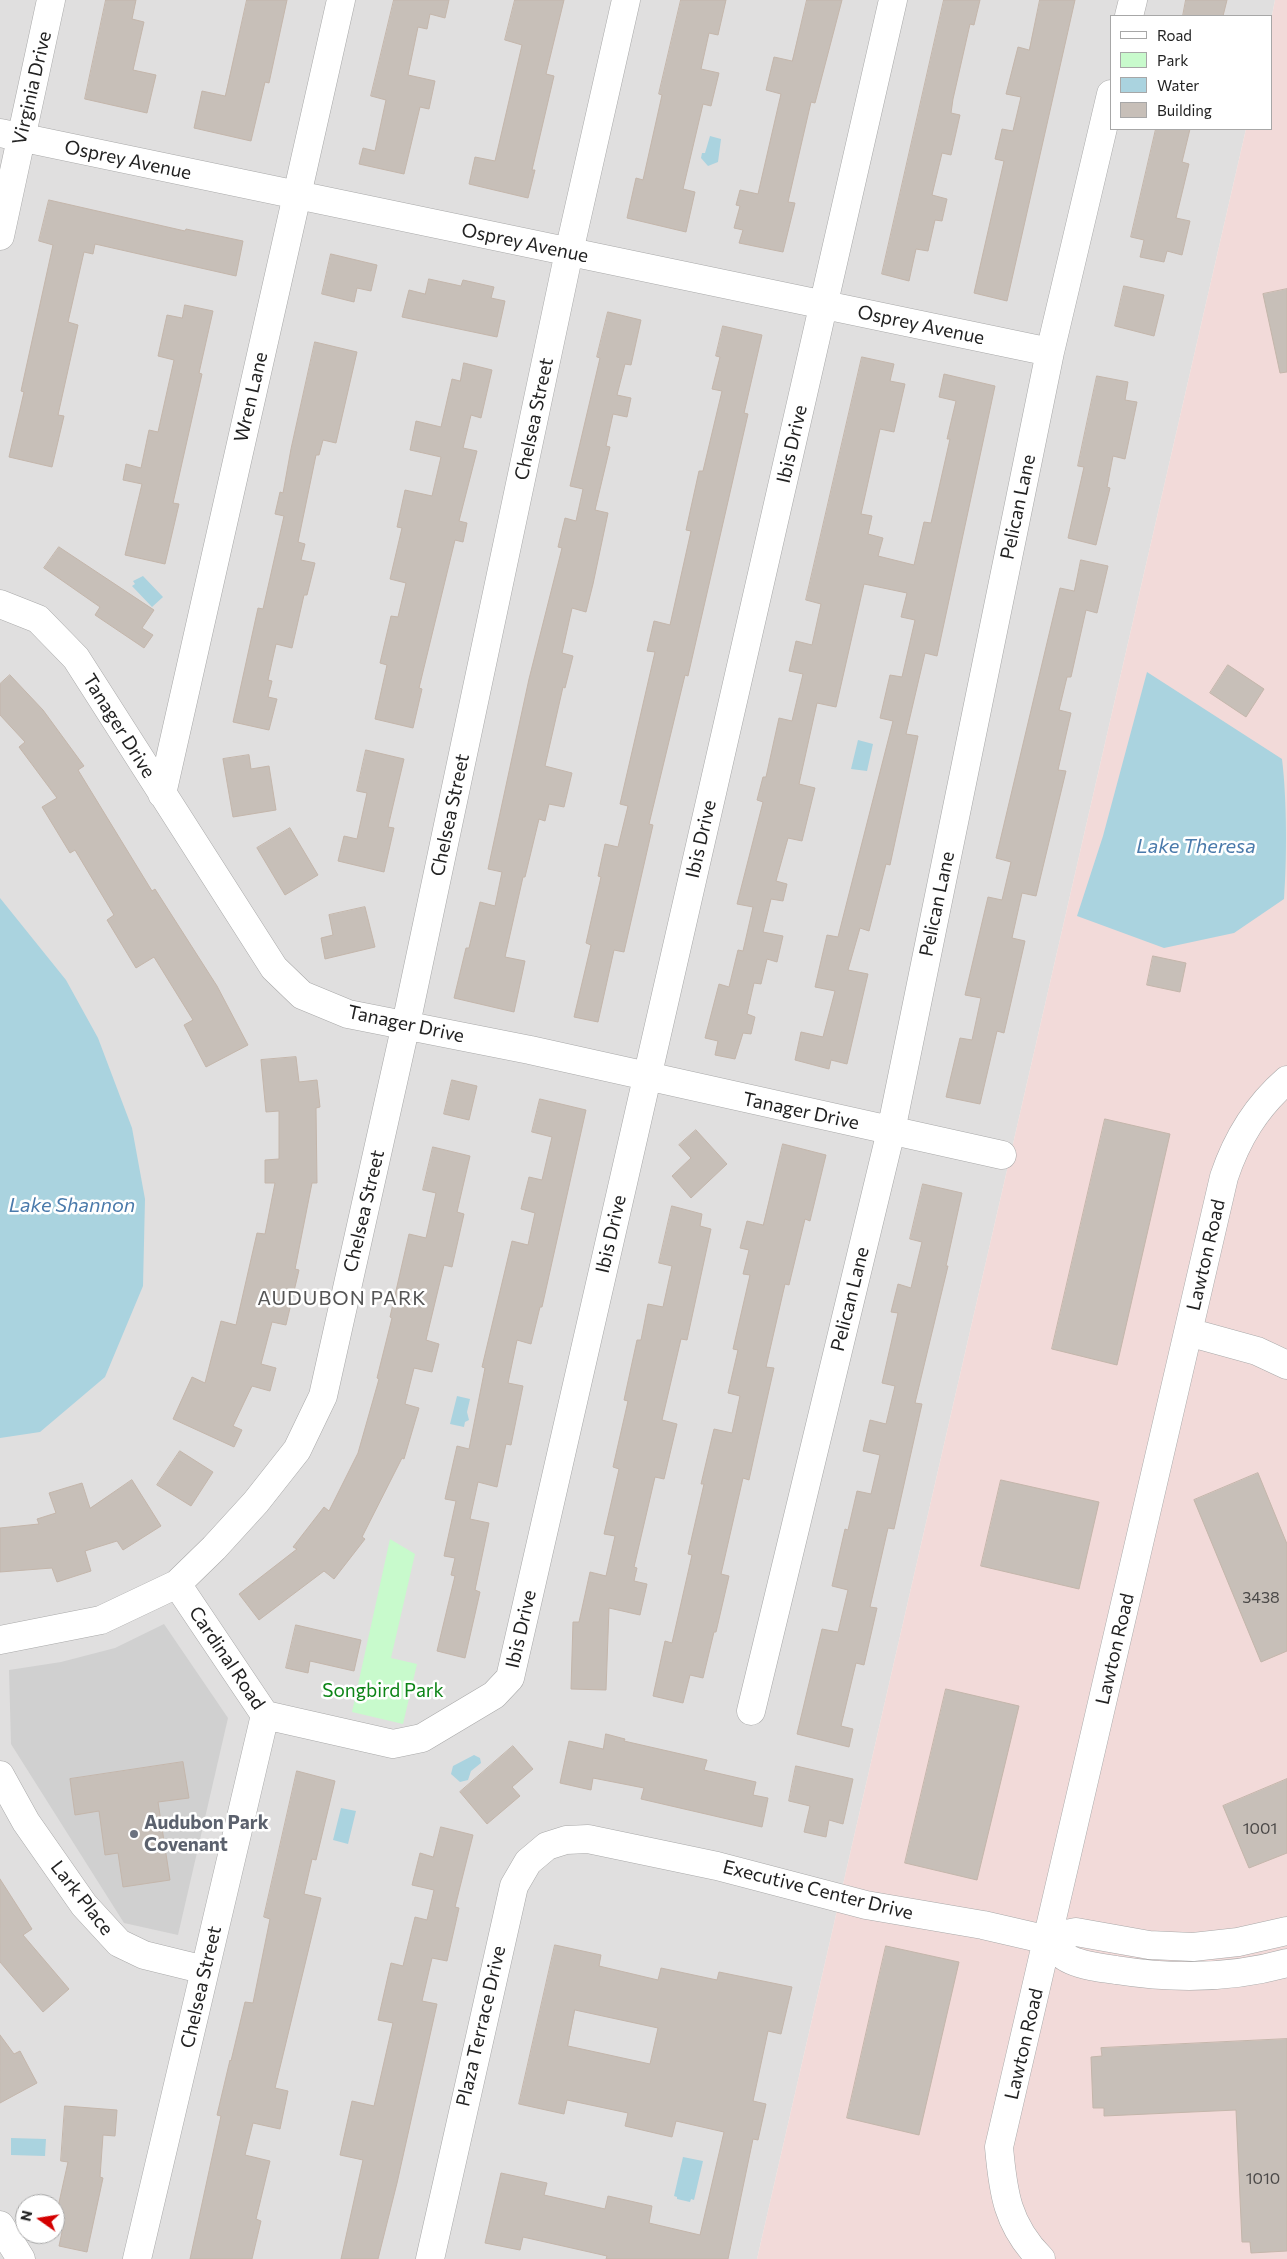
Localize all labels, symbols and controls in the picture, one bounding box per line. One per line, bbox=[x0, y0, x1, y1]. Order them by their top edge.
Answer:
legend bbox=[1110, 15, 1272, 130]
text: Road bbox=[1157, 26, 1192, 44]
street label: Virginia Drive bbox=[8, 29, 56, 147]
text: Park bbox=[1157, 51, 1188, 69]
text: Water bbox=[1157, 76, 1199, 94]
text: Building bbox=[1157, 101, 1212, 119]
street label: Osprey Avenue bbox=[62, 135, 194, 185]
street label: Osprey Avenue bbox=[459, 218, 591, 268]
street label: Osprey Avenue bbox=[855, 300, 987, 350]
street label: Wren Lane bbox=[230, 350, 272, 444]
street label: Chelsea Street bbox=[510, 356, 558, 482]
street label: Ibis Drive bbox=[772, 403, 812, 485]
street label: Pelican Lane bbox=[996, 452, 1040, 562]
street label: Tanager Drive bbox=[78, 670, 160, 782]
street label: Chelsea Street bbox=[426, 752, 474, 878]
street label: Ibis Drive bbox=[681, 798, 721, 880]
water label: Lake Theresa bbox=[1136, 834, 1256, 858]
street label: Pelican Lane bbox=[915, 849, 959, 959]
street label: Tanager Drive bbox=[346, 1001, 466, 1047]
street label: Tanager Drive bbox=[741, 1088, 861, 1134]
street label: Chelsea Street bbox=[339, 1148, 389, 1274]
water label: Lake Shannon bbox=[9, 1193, 135, 1217]
street label: Ibis Drive bbox=[591, 1193, 631, 1275]
street label: Lawton Road bbox=[1182, 1197, 1230, 1313]
street label: Pelican Lane bbox=[826, 1244, 874, 1354]
district label: AUDUBON PARK bbox=[256, 1286, 428, 1310]
street label: Ibis Drive bbox=[501, 1588, 541, 1670]
house number: 3438 bbox=[1242, 1588, 1280, 1608]
street label: Lawton Road bbox=[1091, 1591, 1139, 1707]
street label: Cardinal Road bbox=[184, 1602, 270, 1714]
park label: Songbird Park bbox=[322, 1680, 444, 1702]
place label: Audubon Park Covenant bbox=[144, 1812, 269, 1856]
house number: 1001 bbox=[1243, 1819, 1277, 1839]
marker: Audubon Park Covenant bbox=[128, 1828, 140, 1840]
street label: Executive Center Drive bbox=[720, 1855, 916, 1925]
street label: Lark Place bbox=[46, 1856, 118, 1940]
street label: Chelsea Street bbox=[176, 1924, 226, 2050]
street label: Plaza Terrace Drive bbox=[451, 1943, 511, 2109]
street label: Lawton Road bbox=[1000, 1986, 1048, 2102]
house number: 1010 bbox=[1246, 2169, 1280, 2189]
north arrow bbox=[15, 2194, 65, 2244]
text: N bbox=[16, 2209, 35, 2223]

